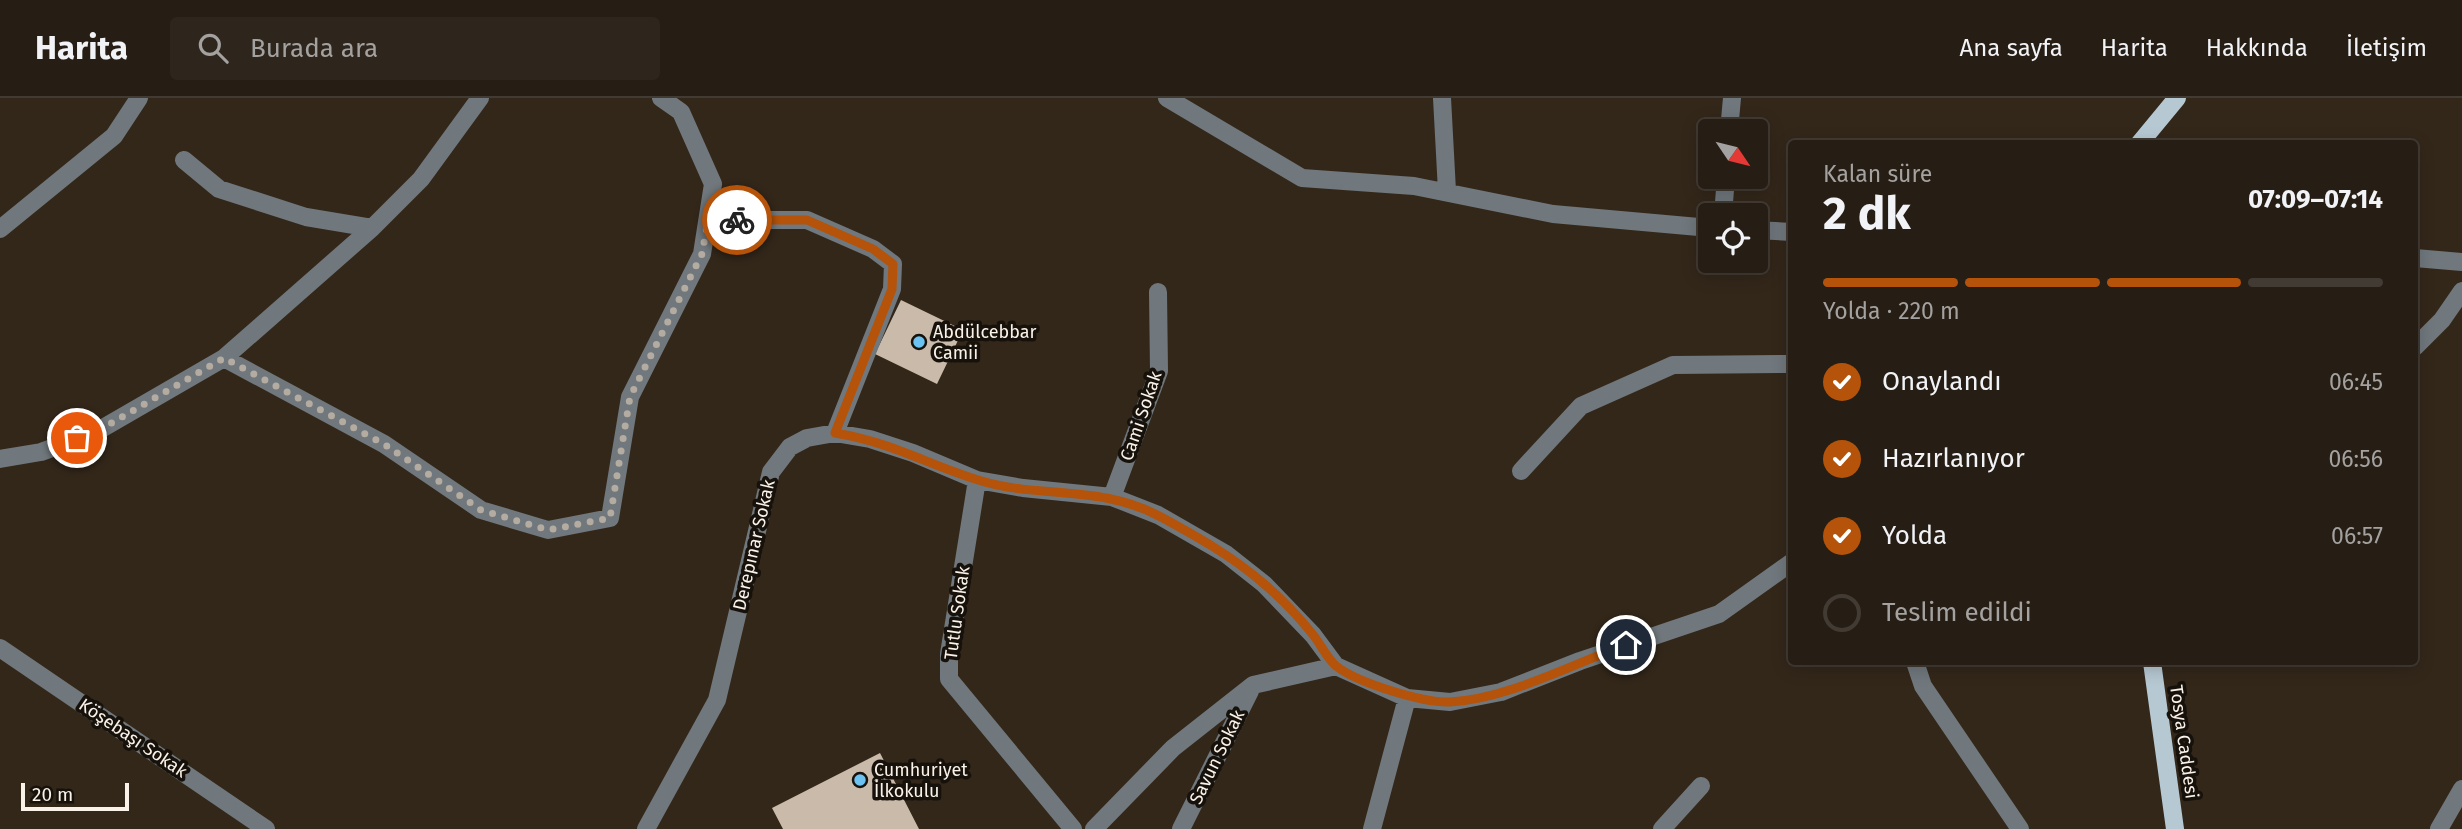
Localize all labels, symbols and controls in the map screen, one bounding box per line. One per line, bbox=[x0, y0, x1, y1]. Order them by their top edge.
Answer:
search box bbox=[170, 17, 660, 80]
text: Harita bbox=[35, 28, 128, 68]
icon: search bbox=[194, 29, 232, 67]
text: Burada ara bbox=[250, 33, 378, 64]
text: Ana sayfa bbox=[1959, 34, 2063, 62]
text: Harita bbox=[2101, 34, 2168, 62]
text: Hakkında bbox=[2206, 34, 2308, 62]
text: İletişim bbox=[2346, 34, 2427, 62]
north arrow bbox=[1698, 119, 1768, 189]
map controls bbox=[1698, 119, 1768, 273]
text: Kalan süre bbox=[1823, 160, 1932, 188]
text: 07:09–07:14 bbox=[2248, 184, 2383, 215]
courier bbox=[702, 185, 772, 255]
text: 2 dk bbox=[1823, 186, 1911, 241]
icon: bike bbox=[718, 201, 756, 239]
button: locate bbox=[1698, 203, 1768, 273]
text: Yolda · 220 m bbox=[1823, 297, 1960, 325]
place label: Abdülcebbar Camii bbox=[933, 321, 1036, 364]
marker: Abdülcebbar Camii bbox=[911, 334, 927, 350]
icon: check bbox=[1823, 363, 1861, 401]
text: Onaylandı bbox=[1882, 366, 2002, 397]
street label: Cami Sokak bbox=[1115, 368, 1167, 464]
text: 06:45 bbox=[2329, 368, 2383, 396]
pin bbox=[47, 408, 107, 468]
icon: bag bbox=[58, 419, 96, 457]
icon: check bbox=[1823, 440, 1861, 478]
text: Hazırlanıyor bbox=[1882, 443, 2025, 474]
text: 06:56 bbox=[2329, 445, 2383, 473]
street label: Derepınar Sokak bbox=[728, 477, 780, 613]
icon: check bbox=[1823, 517, 1861, 555]
text: Yolda bbox=[1882, 520, 1947, 551]
text: 06:57 bbox=[2331, 522, 2383, 550]
street label: Tutlu Sokak bbox=[940, 564, 975, 661]
text: Teslim edildi bbox=[1882, 597, 2032, 628]
pin bbox=[1596, 615, 1656, 675]
icon: home bbox=[1607, 626, 1645, 664]
street label: Tosya Caddesi bbox=[2165, 684, 2203, 800]
street label: Köşebaşı Sokak bbox=[75, 694, 192, 783]
street label: Savun Sokak bbox=[1185, 706, 1250, 808]
place label: Cumhuriyet İlkokulu bbox=[874, 759, 968, 802]
marker: Cumhuriyet İlkokulu bbox=[852, 772, 868, 788]
scale bar bbox=[21, 780, 130, 812]
text: 20 m bbox=[32, 783, 73, 806]

